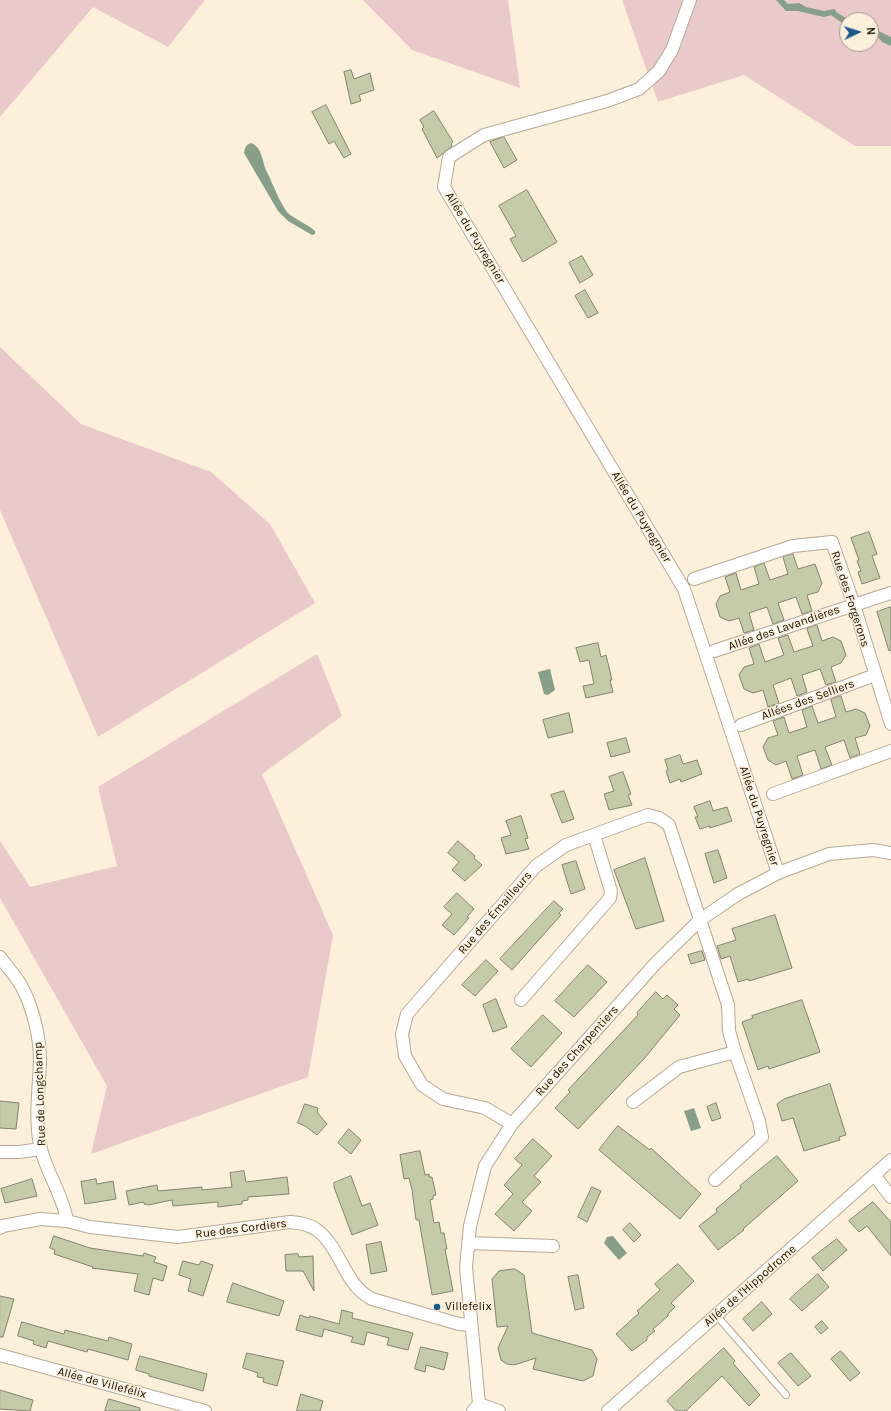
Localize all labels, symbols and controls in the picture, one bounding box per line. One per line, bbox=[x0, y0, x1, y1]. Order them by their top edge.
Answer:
north arrow bbox=[839, 12, 879, 52]
text: N bbox=[864, 27, 877, 36]
street label: Allée du Puyregnier bbox=[442, 190, 508, 286]
street label: Allée du Puyregnier bbox=[608, 469, 674, 565]
street label: Rue des Forgerons bbox=[828, 549, 872, 649]
street label: Allée des Lavandières bbox=[726, 602, 842, 654]
street label: Allées des Selliers bbox=[759, 676, 857, 724]
street label: Allée du Puyregnier bbox=[736, 764, 782, 868]
street label: Rue des Émailleurs bbox=[455, 869, 535, 957]
street label: Rue des Charpentiers bbox=[533, 1003, 621, 1099]
street label: Rue de Longchamp bbox=[31, 1042, 49, 1146]
street label: Rue des Cordiers bbox=[195, 1216, 287, 1242]
street label: Allée de l'Hippodrome bbox=[701, 1242, 799, 1330]
place label: Villefelix bbox=[445, 1300, 492, 1314]
marker: Villefelix bbox=[432, 1302, 442, 1312]
street label: Allée de Villefélix bbox=[56, 1364, 148, 1402]

